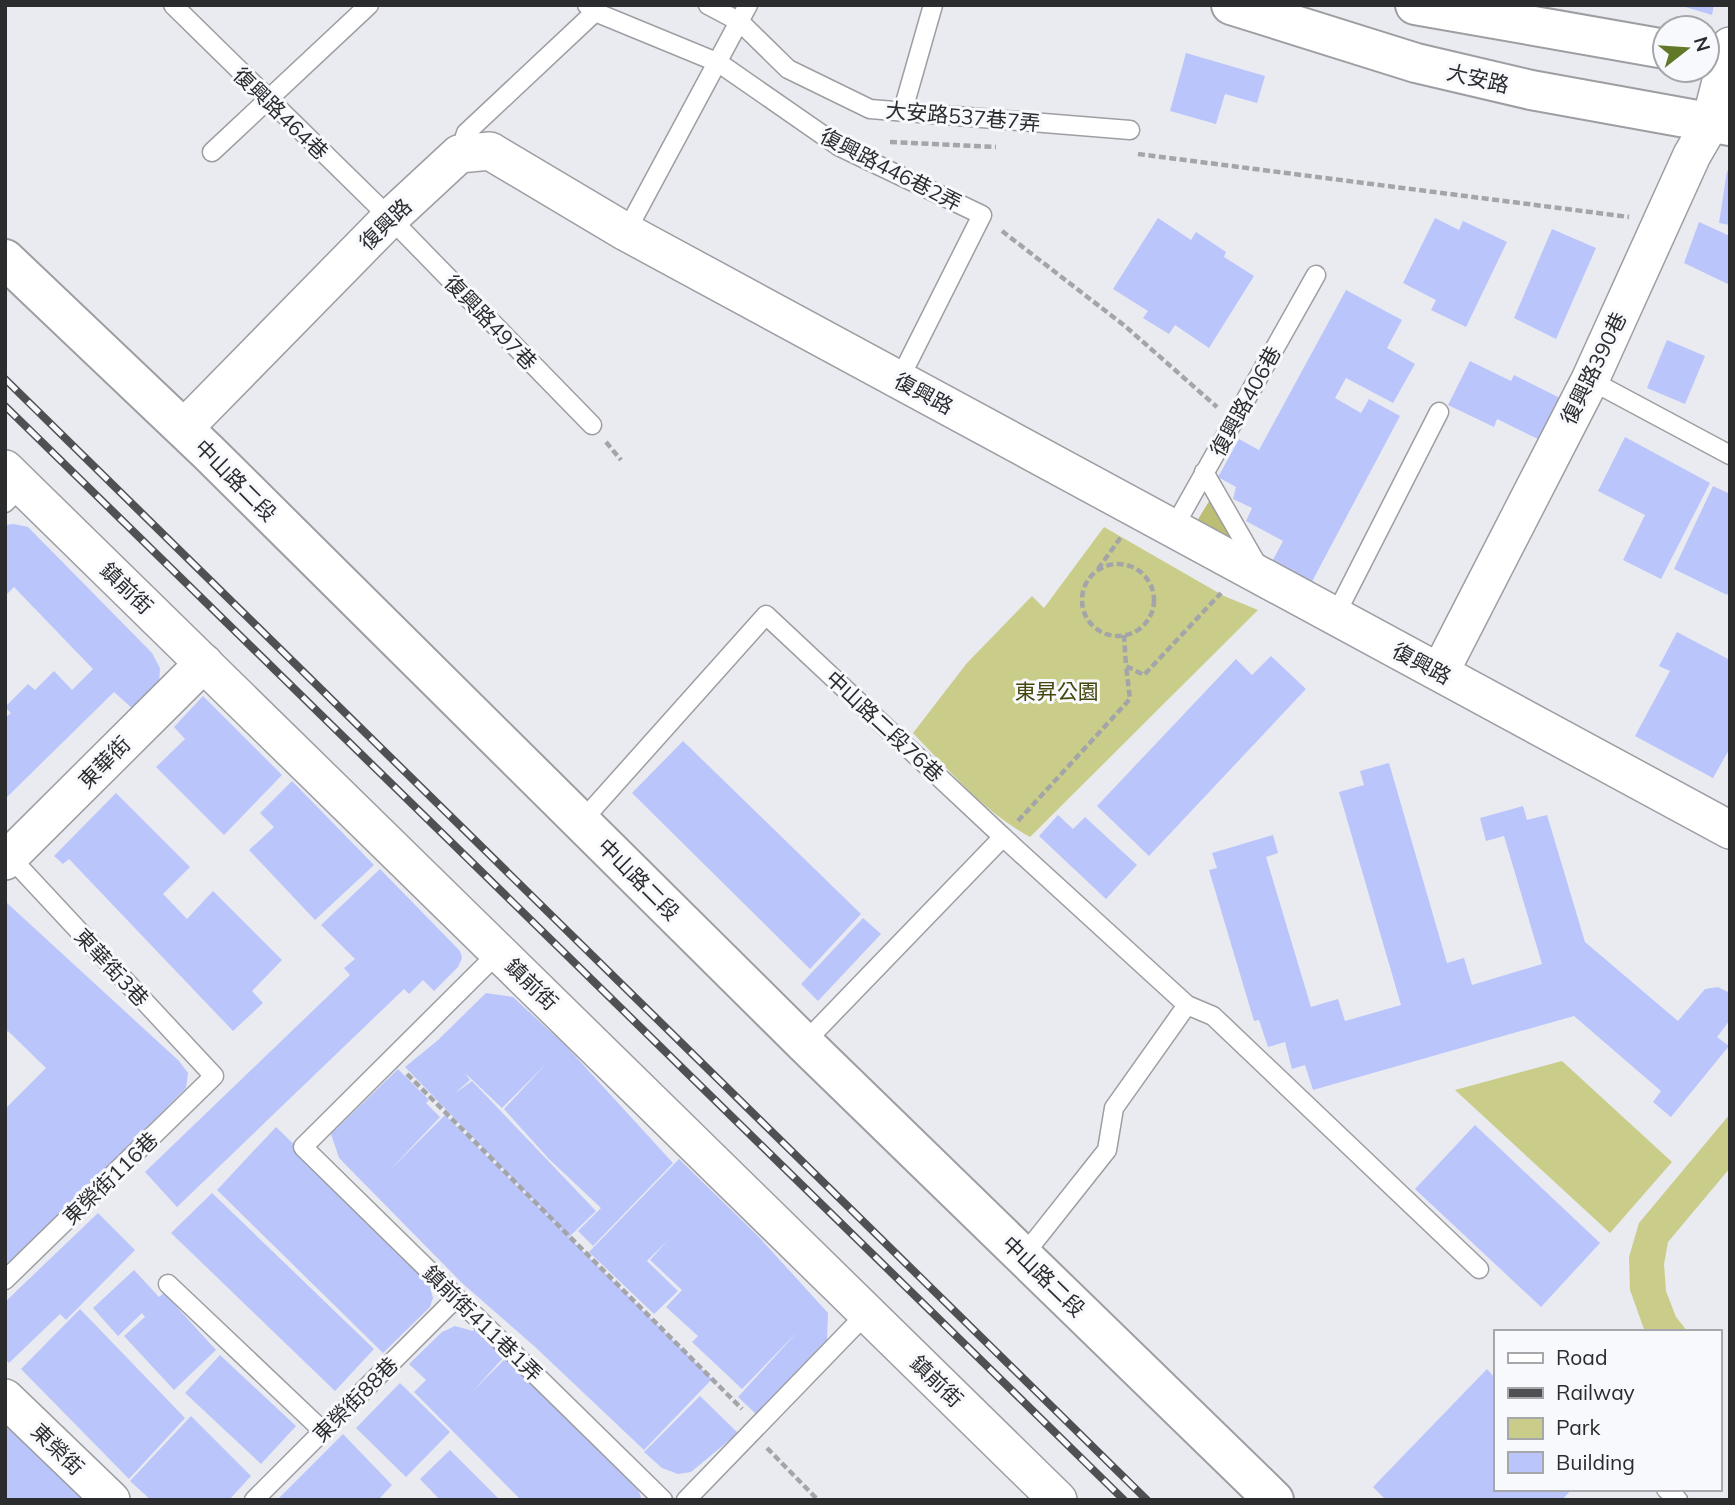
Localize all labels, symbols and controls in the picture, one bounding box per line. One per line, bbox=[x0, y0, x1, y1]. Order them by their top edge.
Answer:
north arrow bbox=[1651, 14, 1721, 84]
text: N bbox=[1689, 34, 1716, 54]
street label: 大安路 bbox=[1444, 58, 1512, 98]
street label: 復興路464巷 bbox=[228, 61, 334, 165]
street label: 大安路537巷7弄 bbox=[884, 96, 1042, 136]
street label: 復興路446巷2弄 bbox=[816, 122, 966, 216]
street label: 復興路 bbox=[353, 193, 417, 255]
street label: 復興路497巷 bbox=[439, 269, 543, 375]
street label: 復興路390巷 bbox=[1555, 308, 1631, 428]
street label: 復興路406巷 bbox=[1204, 341, 1286, 461]
street label: 復興路 bbox=[890, 367, 958, 419]
street label: 中山路二段 bbox=[190, 434, 282, 526]
street label: 鎮前街 bbox=[95, 557, 159, 619]
street label: 復興路 bbox=[1388, 637, 1456, 689]
street label: 中山路二段76巷 bbox=[821, 665, 949, 787]
park label: 東昇公園 bbox=[1015, 678, 1099, 704]
street label: 東華街 bbox=[73, 731, 135, 793]
street label: 中山路二段 bbox=[593, 833, 685, 925]
street label: 東華街3巷 bbox=[70, 923, 154, 1011]
street label: 鎮前街 bbox=[500, 953, 564, 1015]
street label: 東榮街116巷 bbox=[57, 1126, 163, 1230]
street label: 中山路二段 bbox=[997, 1230, 1091, 1322]
street label: 鎮前街411巷1弄 bbox=[418, 1260, 548, 1386]
legend bbox=[1494, 1330, 1721, 1491]
text: Road bbox=[1556, 1344, 1607, 1370]
street label: 鎮前街 bbox=[905, 1350, 969, 1412]
street label: 東榮街88巷 bbox=[307, 1351, 403, 1447]
text: Railway bbox=[1556, 1379, 1635, 1405]
text: Park bbox=[1556, 1414, 1600, 1440]
street label: 東榮街 bbox=[26, 1418, 90, 1480]
text: Building bbox=[1556, 1449, 1635, 1475]

